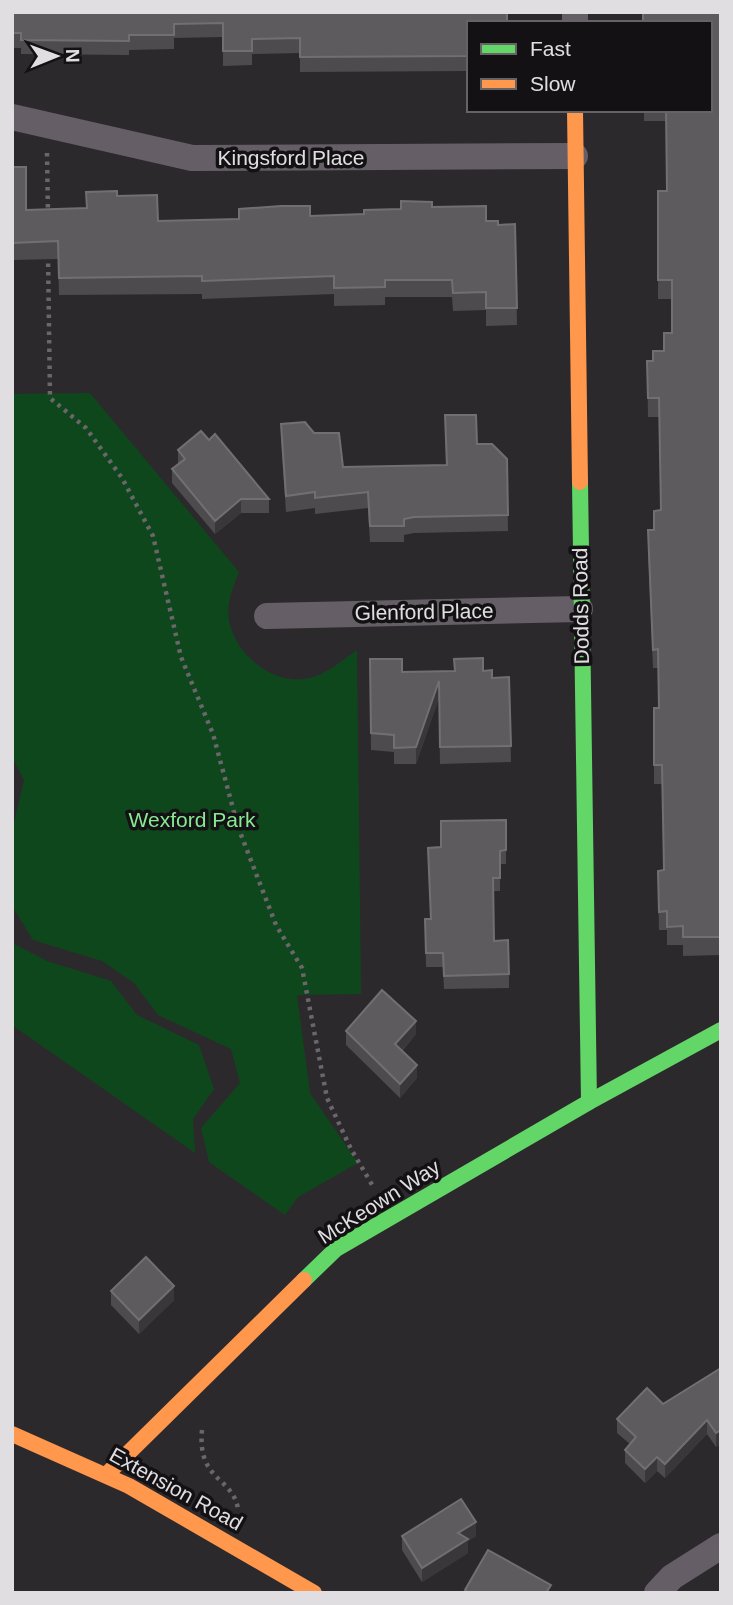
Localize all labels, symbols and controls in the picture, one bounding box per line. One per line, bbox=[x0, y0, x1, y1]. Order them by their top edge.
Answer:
north arrow bbox=[21, 21, 91, 91]
legend bbox=[467, 21, 712, 112]
text: Fast bbox=[530, 37, 571, 60]
text: N bbox=[62, 49, 83, 63]
text: Slow bbox=[530, 72, 576, 95]
street label: Kingsford Place bbox=[217, 146, 365, 169]
street label: Dodds Road bbox=[568, 547, 593, 665]
street label: Glenford Place bbox=[354, 599, 494, 624]
park label: Wexford Park bbox=[129, 808, 256, 831]
street label: McKeown Way bbox=[314, 1155, 444, 1248]
street label: Extension Road bbox=[106, 1443, 247, 1535]

